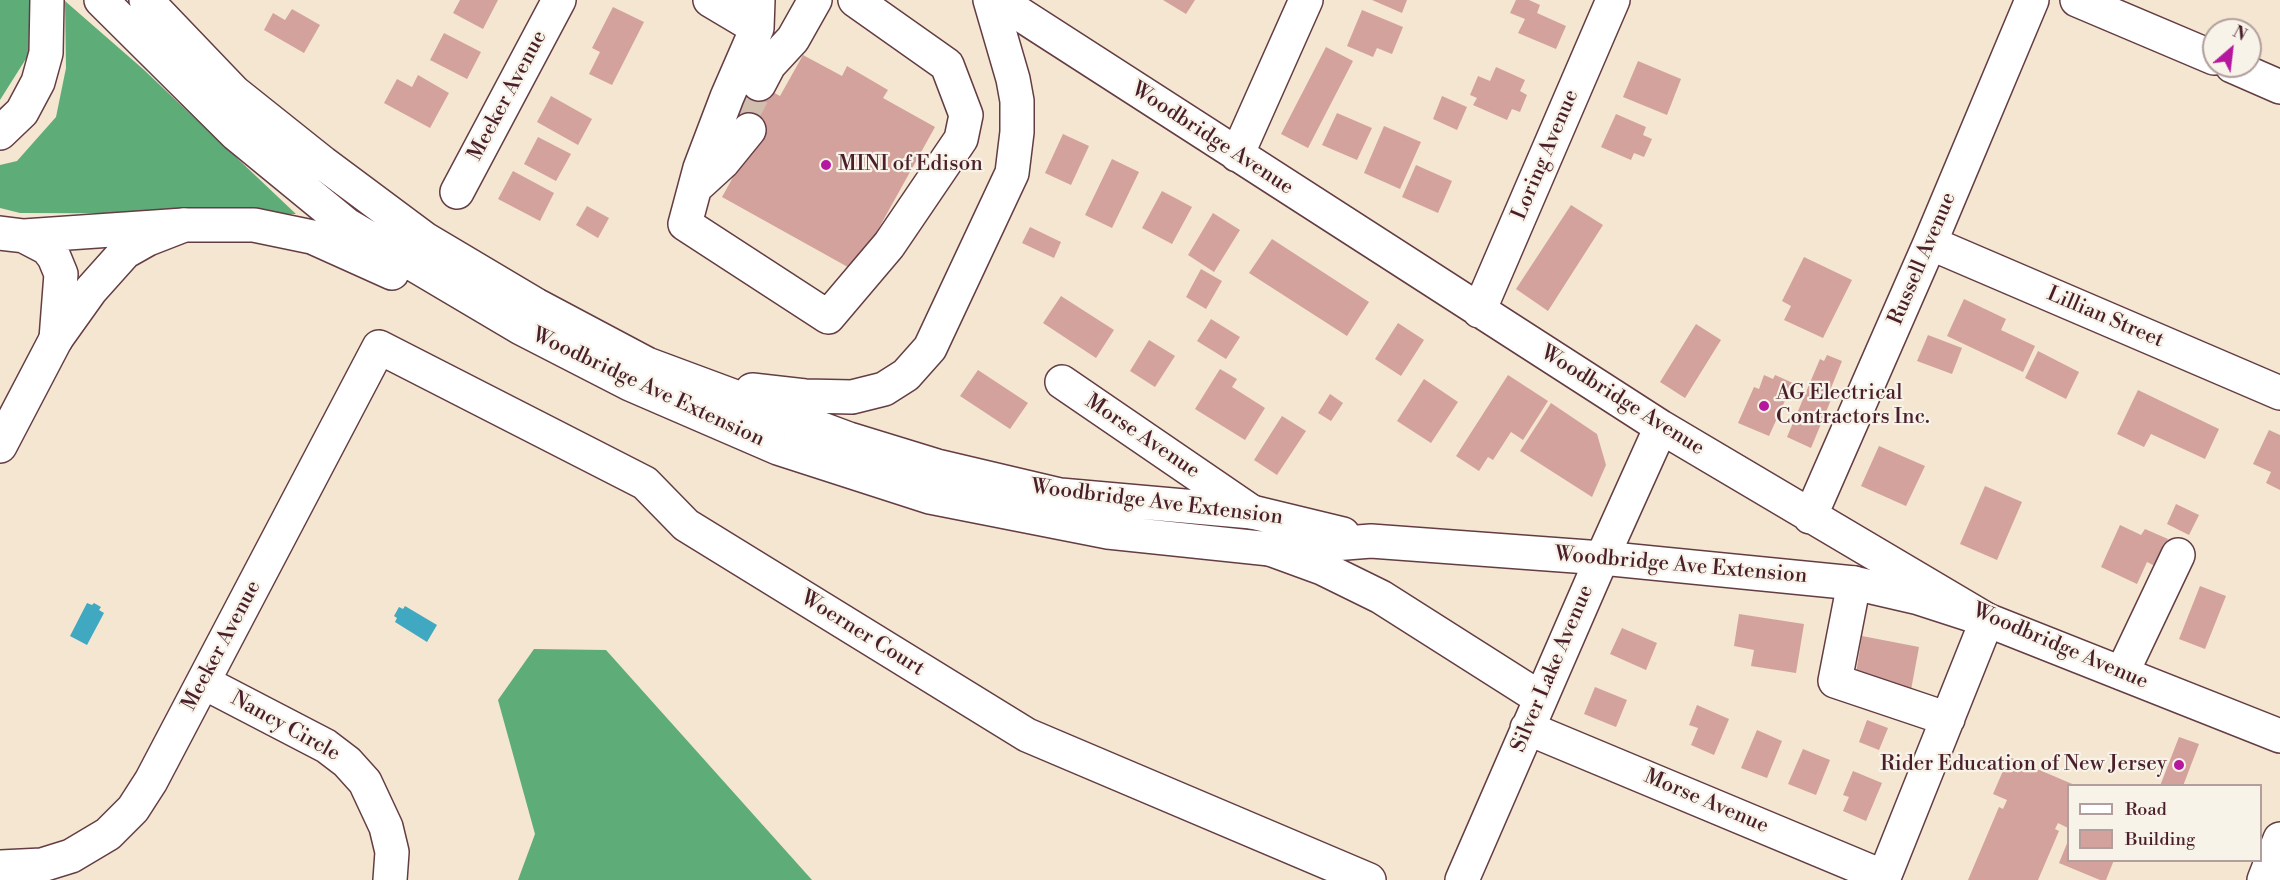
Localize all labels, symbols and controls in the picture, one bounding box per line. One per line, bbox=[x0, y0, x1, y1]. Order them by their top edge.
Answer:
north arrow bbox=[2202, 18, 2262, 78]
text: N bbox=[2229, 22, 2250, 46]
street label: Meeker Avenue bbox=[463, 27, 553, 165]
street label: Woodbridge Avenue bbox=[1126, 77, 1298, 201]
street label: Loring Avenue bbox=[1507, 86, 1585, 224]
place label: MINI of Edison bbox=[838, 152, 983, 178]
marker: MINI of Edison bbox=[819, 158, 833, 172]
street label: Russell Avenue bbox=[1884, 189, 1962, 329]
street label: Lillian Street bbox=[2043, 282, 2167, 354]
street label: Woodbridge Ave Extension bbox=[528, 323, 768, 453]
street label: Woodbridge Avenue bbox=[1536, 340, 1708, 462]
place label: AG Electrical Contractors Inc. bbox=[1776, 381, 1930, 431]
street label: Morse Avenue bbox=[1080, 389, 1204, 485]
marker: AG Electrical Contractors Inc. bbox=[1757, 399, 1771, 413]
street label: Woodbridge Ave Extension bbox=[1030, 475, 1284, 531]
street label: Woodbridge Ave Extension bbox=[1554, 542, 1808, 590]
street label: Meeker Avenue bbox=[177, 577, 267, 715]
street label: Silver Lake Avenue bbox=[1506, 582, 1600, 756]
street label: Woerner Court bbox=[795, 586, 929, 682]
street label: Woodbridge Avenue bbox=[1968, 599, 2152, 695]
street label: Nancy Circle bbox=[226, 687, 344, 767]
place label: Rider Education of New Jersey bbox=[1880, 752, 2167, 778]
marker: Rider Education of New Jersey bbox=[2172, 758, 2186, 772]
street label: Morse Avenue bbox=[1640, 764, 1772, 840]
legend bbox=[2067, 784, 2262, 862]
text: Road bbox=[2125, 798, 2167, 821]
text: Building bbox=[2125, 828, 2195, 851]

